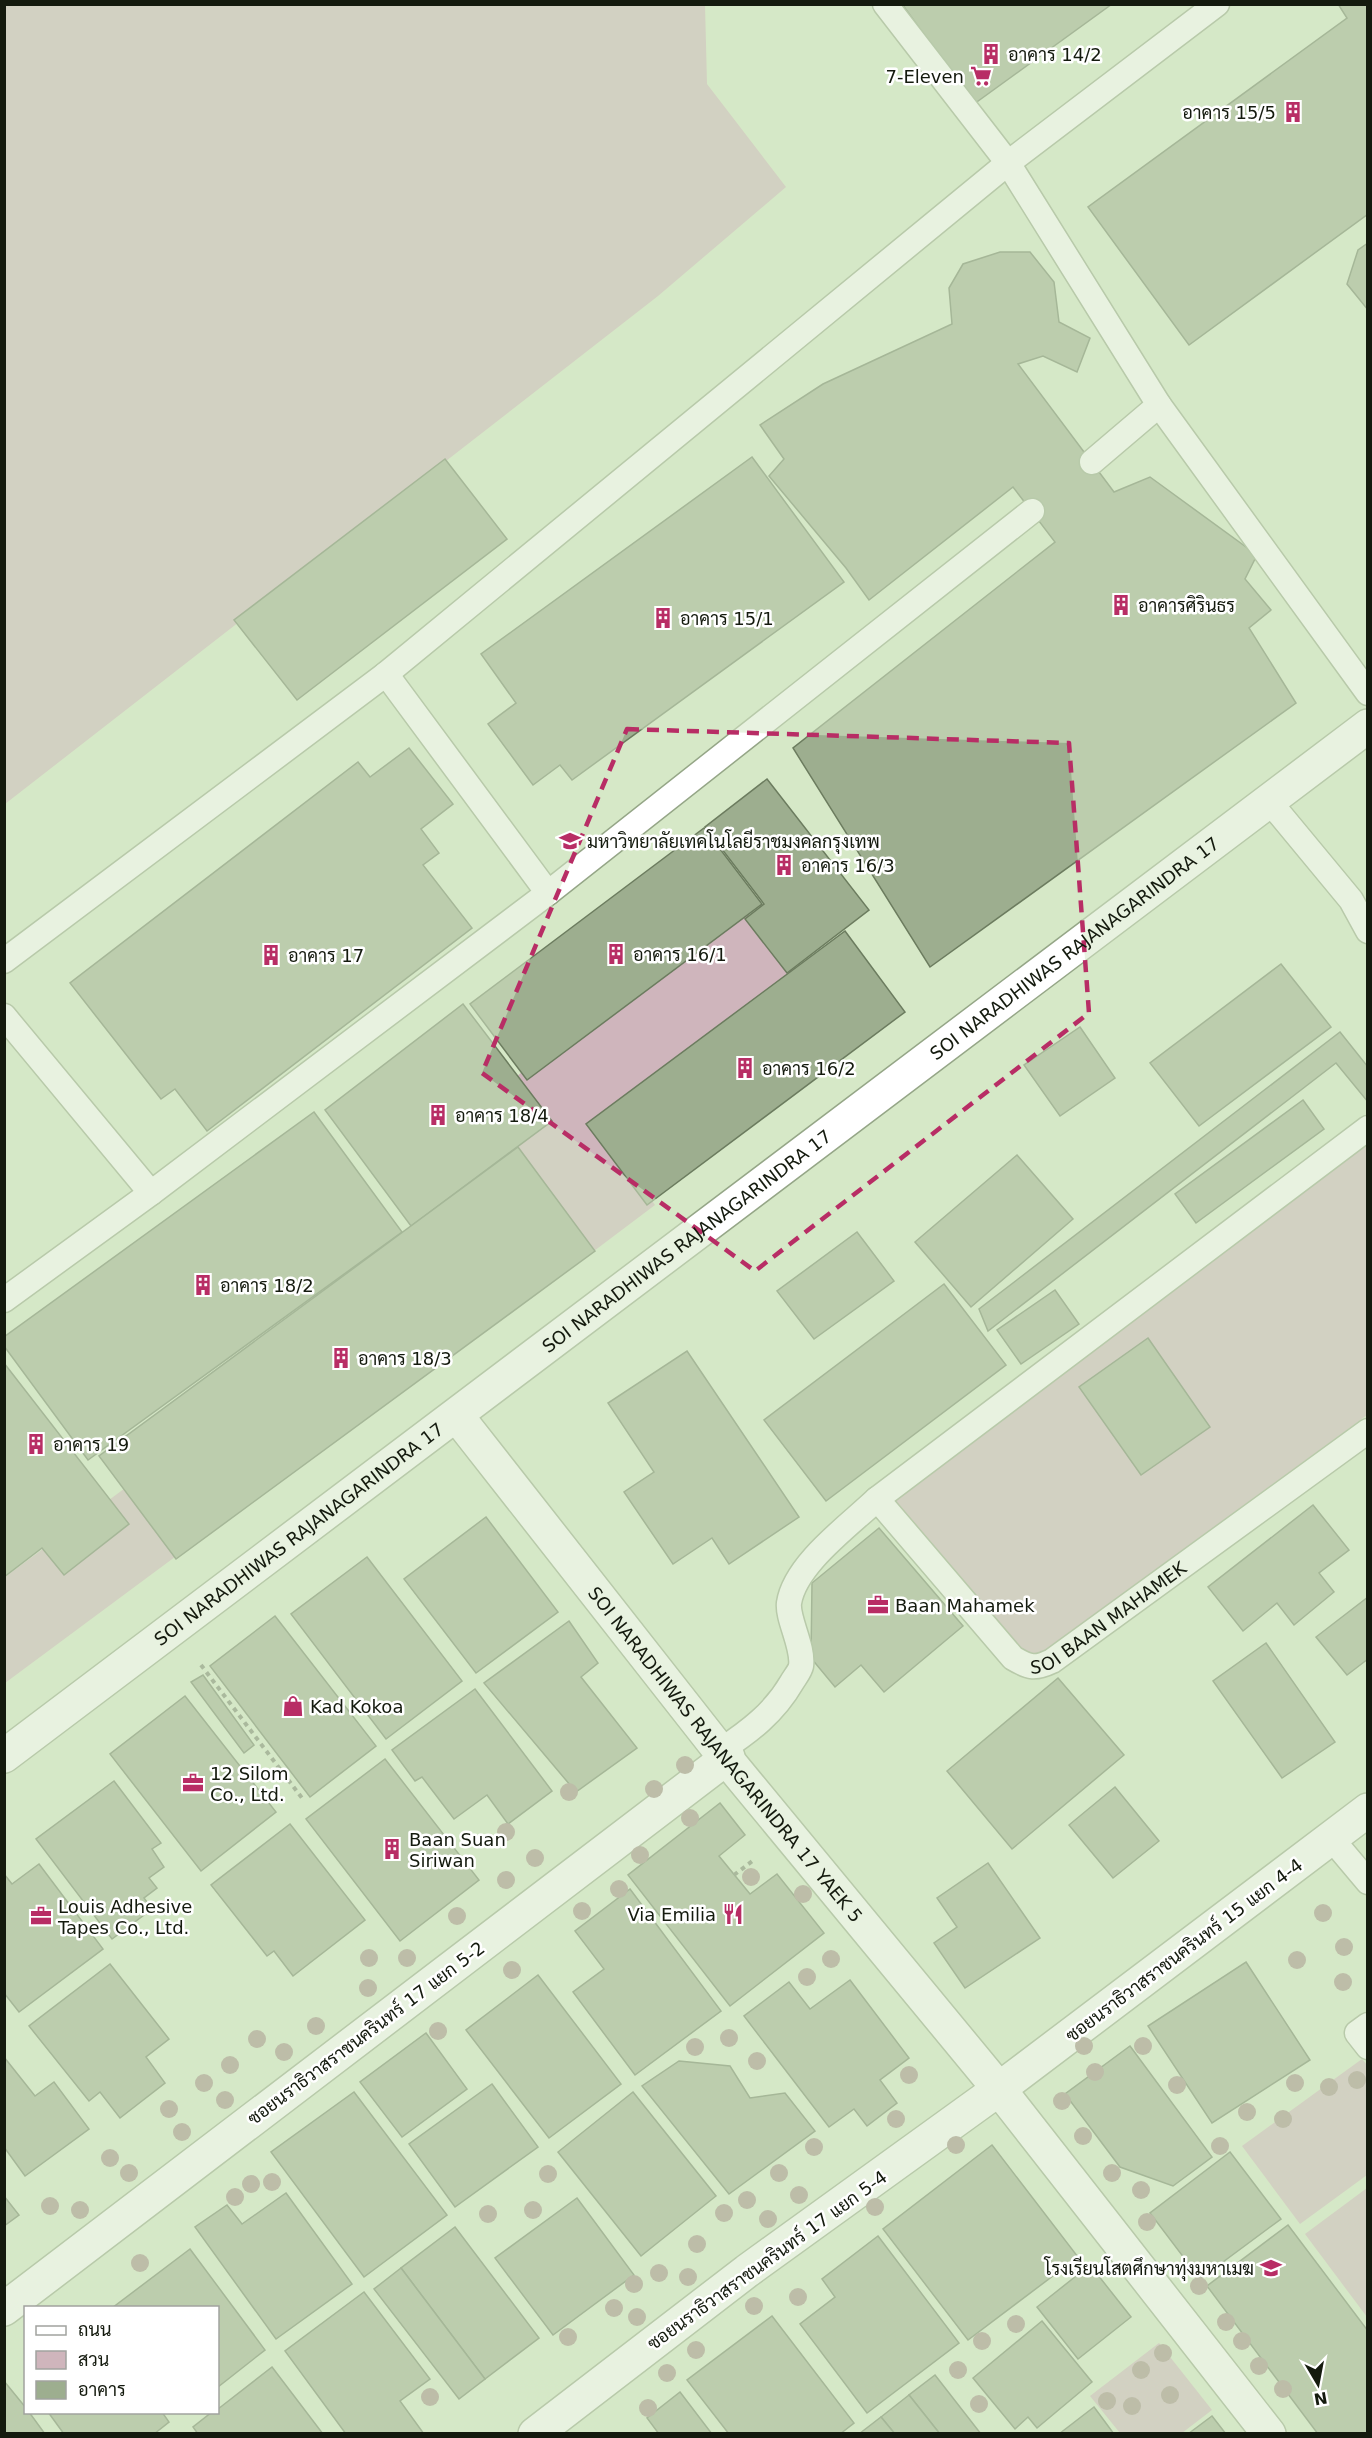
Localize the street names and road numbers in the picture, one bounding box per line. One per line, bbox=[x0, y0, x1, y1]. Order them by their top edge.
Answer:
street label: SOI NARADHIWAS RAJANAGARINDRA 17 bbox=[925, 832, 1223, 1064]
street label: SOI NARADHIWAS RAJANAGARINDRA 17 bbox=[538, 1125, 835, 1357]
street label: SOI NARADHIWAS RAJANAGARINDRA 17 bbox=[150, 1418, 447, 1650]
street label: SOI BAAN MAHAMEK bbox=[1029, 1556, 1191, 1677]
street label: SOI NARADHIWAS RAJANAGARINDRA 17 YAEK 5 bbox=[584, 1582, 867, 1926]
street label: ซอยนราธิวาสราชนครินทร์ 15 แยก 4-4 bbox=[1060, 1852, 1307, 2046]
street label: ซอยนราธิวาสราชนครินทร์ 17 แยก 5-2 bbox=[242, 1935, 489, 2129]
street label: ซอยนราธิวาสราชนครินทร์ 17 แยก 5-4 bbox=[642, 2164, 891, 2354]

